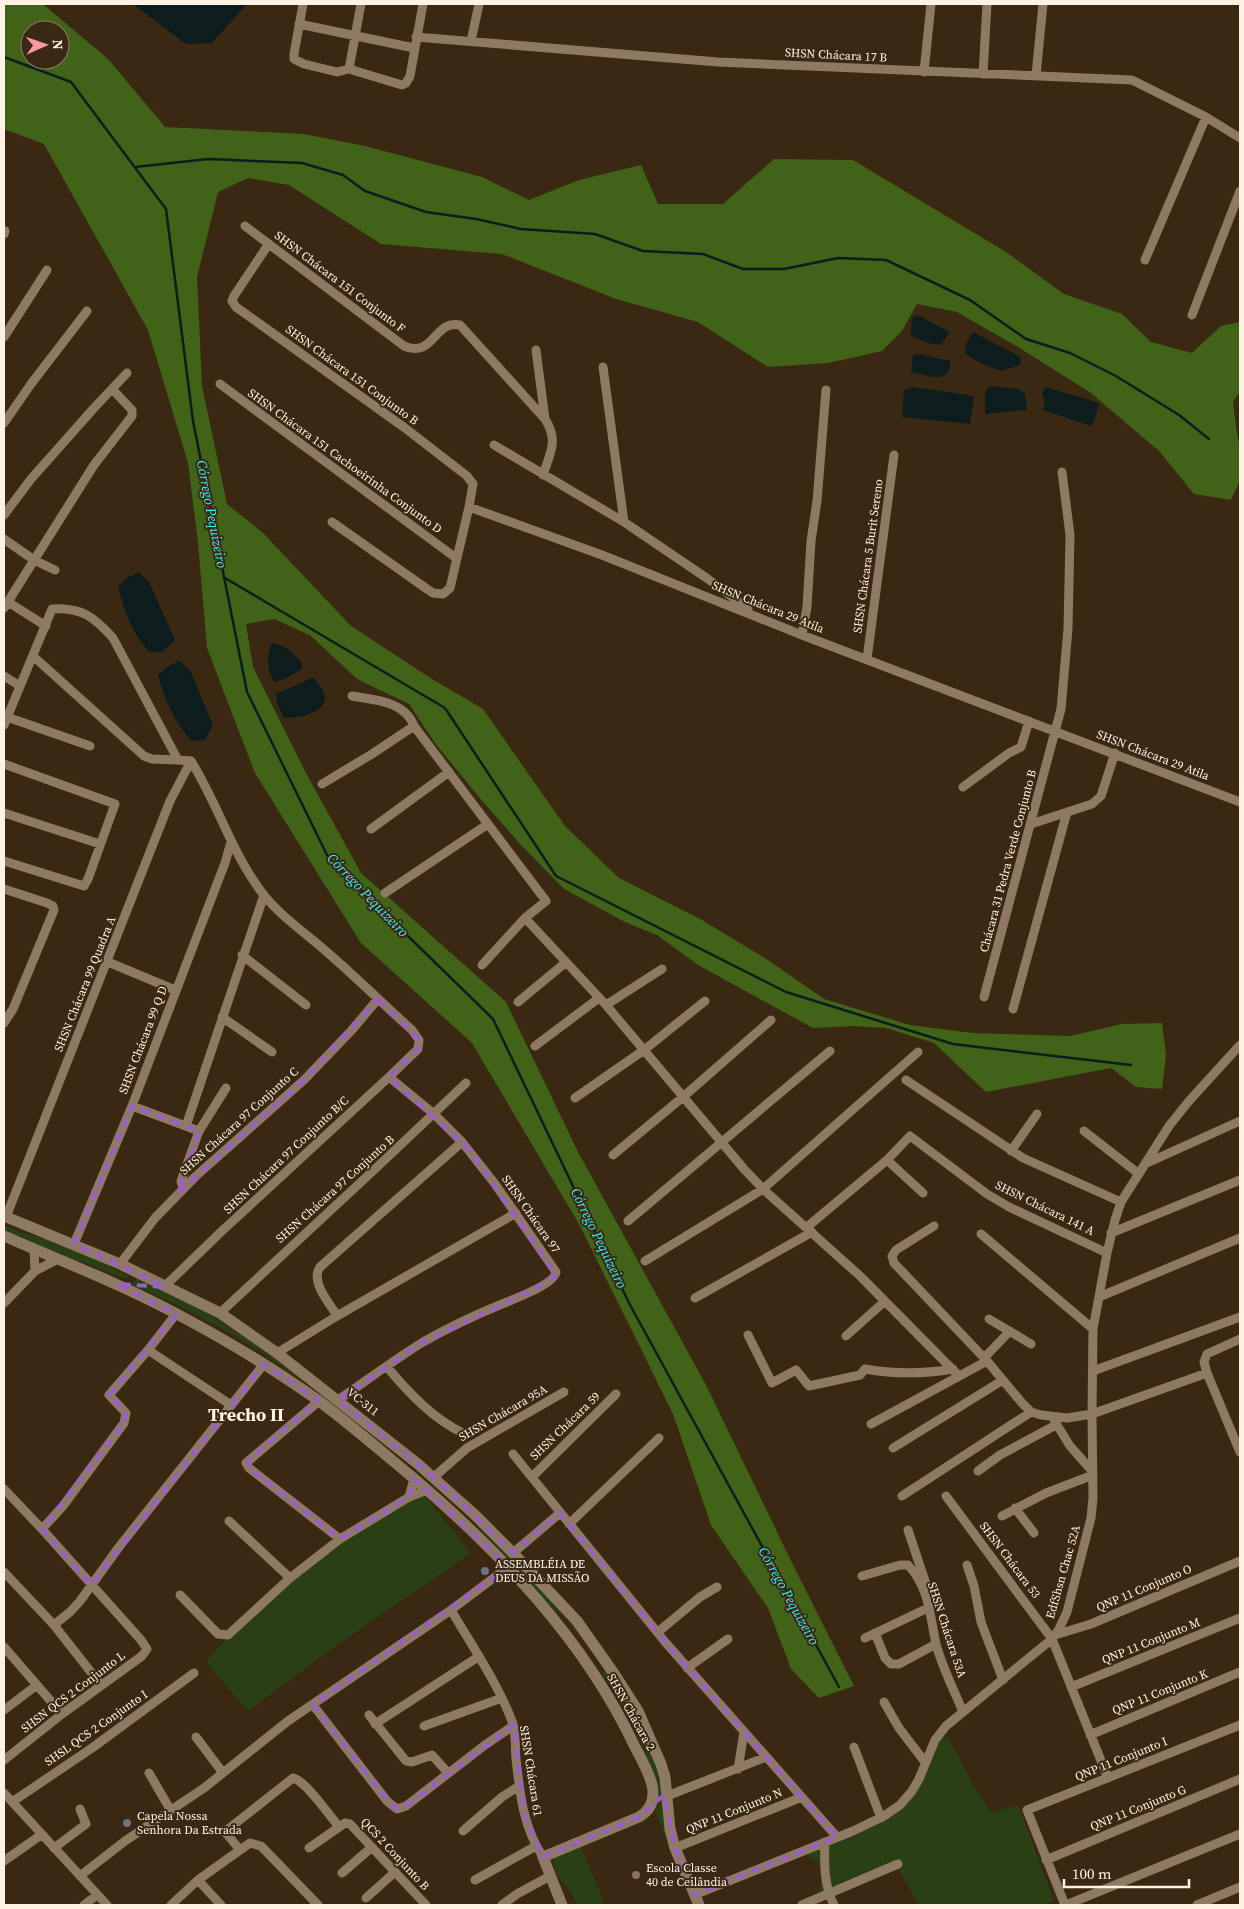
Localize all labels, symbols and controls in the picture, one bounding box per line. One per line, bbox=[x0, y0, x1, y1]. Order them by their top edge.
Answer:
north arrow bbox=[20, 20, 70, 70]
text: N bbox=[48, 39, 68, 50]
street label: SHSN Chácara 17 B bbox=[785, 44, 888, 66]
street label: SHSN Chácara 151 Conjunto F bbox=[271, 228, 409, 336]
street label: SHSN Chácara 151 Conjunto B bbox=[282, 321, 422, 429]
street label: SHSN Chácara 151 Cachoeirinha Conjunto D bbox=[245, 385, 445, 537]
water label: Córrego Pequizeiro bbox=[192, 458, 232, 570]
street label: SHSN Chácara 5 Burit Sereno bbox=[849, 478, 887, 634]
street label: SHSN Chácara 29 Atila bbox=[710, 577, 827, 637]
street label: SHSN Chácara 29 Atila bbox=[1094, 726, 1212, 784]
street label: Chácara 31 Pedra Verde Conjunto B bbox=[976, 767, 1040, 954]
water label: Córrego Pequizeiro bbox=[323, 849, 413, 941]
street label: SHSN Chácara 99 Quadra A bbox=[50, 914, 120, 1054]
street label: SHSN Chácara 99 Q D bbox=[115, 984, 171, 1096]
street label: SHSN Chácara 97 Conjunto C bbox=[176, 1063, 302, 1179]
street label: SHSN Chácara 97 Conjunto B/C bbox=[221, 1093, 351, 1217]
street label: SHSN Chácara 97 Conjunto B bbox=[273, 1132, 397, 1246]
street label: SHSN Chácara 97 bbox=[498, 1172, 564, 1256]
street label: SHSN Chácara 141 A bbox=[993, 1177, 1097, 1239]
water label: Córrego Pequizeiro bbox=[566, 1184, 632, 1292]
street label: SHSN Chácara 95A bbox=[456, 1381, 550, 1445]
street label: VC-311 bbox=[344, 1384, 382, 1420]
street label: SHSN Chácara 59 bbox=[526, 1388, 604, 1464]
district label: Trecho II bbox=[208, 1402, 284, 1427]
street label: SHSN Chácara 53 bbox=[976, 1519, 1044, 1601]
street label: EdfShsn Chac 52A bbox=[1042, 1523, 1084, 1621]
water label: Córrego Pequizeiro bbox=[754, 1543, 824, 1649]
place label: ASSEMBLÉIA DE DEUS DA MISSÃO bbox=[495, 1556, 589, 1586]
street label: QNP 11 Conjunto O bbox=[1094, 1561, 1194, 1615]
marker: ASSEMBLÉIA DE DEUS DA MISSÃO bbox=[479, 1565, 491, 1577]
street label: SHSN Chácara 53A bbox=[924, 1580, 970, 1680]
street label: QNP 11 Conjunto M bbox=[1099, 1614, 1203, 1668]
street label: SHSN QCS 2 Conjunto L bbox=[18, 1648, 128, 1736]
street label: QNP 11 Conjunto K bbox=[1110, 1666, 1210, 1718]
street label: SHSN Chácara 2 bbox=[603, 1671, 659, 1753]
street label: SHSL QCS 2 Conjunto I bbox=[41, 1686, 151, 1770]
street label: SHSN Chácara 61 bbox=[516, 1724, 546, 1818]
street label: QNP 11 Conjunto I bbox=[1072, 1733, 1170, 1785]
street label: QNP 11 Conjunto G bbox=[1088, 1781, 1188, 1835]
street label: QNP 11 Conjunto N bbox=[683, 1784, 785, 1838]
place label: Capela Nossa Senhora Da Estrada bbox=[137, 1808, 243, 1838]
street label: QCS 2 Conjunto B bbox=[357, 1814, 433, 1894]
marker: Capela Nossa Senhora Da Estrada bbox=[121, 1817, 133, 1829]
scale bar bbox=[1064, 1856, 1189, 1888]
place label: Escola Classe 40 de Ceilândia bbox=[646, 1860, 728, 1890]
text: 100 m bbox=[1072, 1863, 1112, 1884]
marker: Escola Classe 40 de Ceilândia bbox=[630, 1869, 642, 1881]

